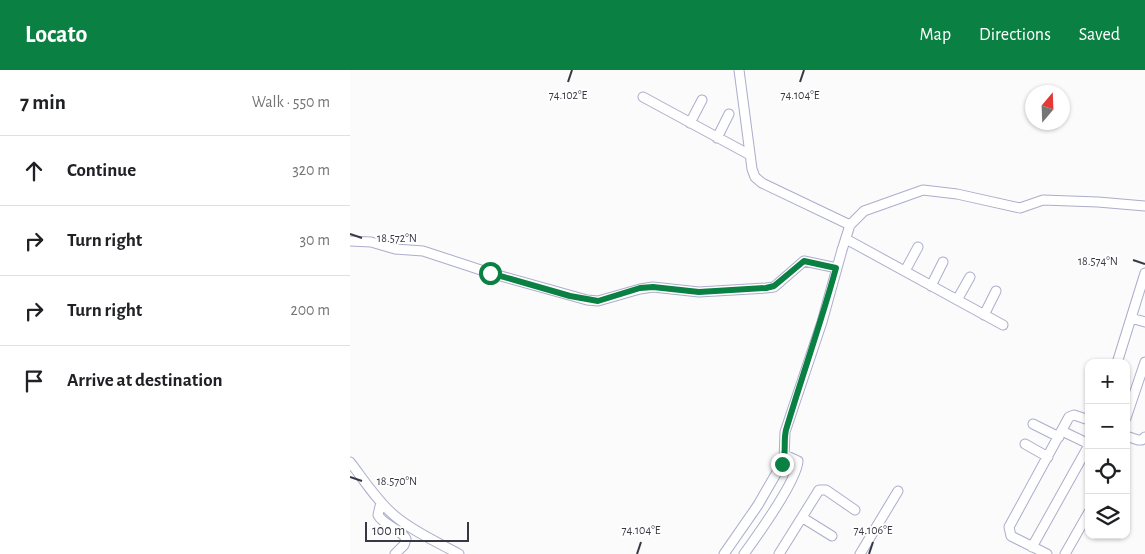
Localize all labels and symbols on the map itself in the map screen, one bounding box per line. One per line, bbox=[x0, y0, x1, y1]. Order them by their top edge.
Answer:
north arrow bbox=[1025, 85, 1070, 130]
text: 74.102°E bbox=[549, 89, 588, 101]
text: 74.104°E bbox=[780, 89, 820, 101]
text: 18.572°N bbox=[377, 232, 417, 244]
text: 18.574°N bbox=[1078, 255, 1118, 267]
route start bbox=[479, 262, 502, 285]
route end bbox=[771, 453, 794, 476]
text: 18.570°N bbox=[377, 475, 417, 487]
scale bar bbox=[365, 519, 469, 542]
text: 74.104°E bbox=[621, 524, 661, 536]
text: 74.106°E bbox=[854, 524, 893, 536]

